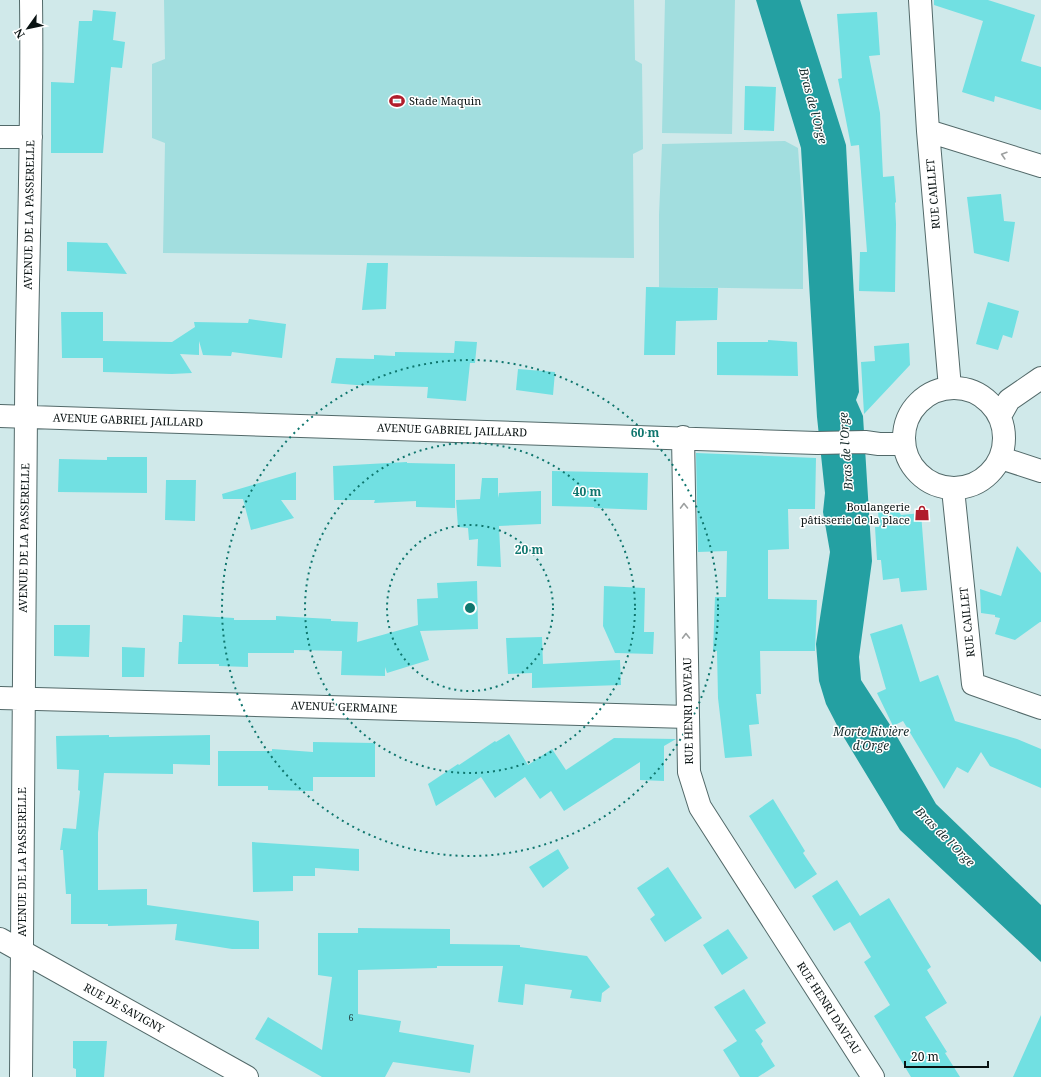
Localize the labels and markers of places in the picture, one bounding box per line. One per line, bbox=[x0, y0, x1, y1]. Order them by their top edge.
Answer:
sports icon: Stade Maquin bbox=[388, 92, 406, 110]
place label: Stade Maquin bbox=[409, 93, 481, 108]
place label: Boulangerie pâtisserie de la place bbox=[801, 499, 910, 527]
shop icon: Boulangerie pâtisserie de la place bbox=[913, 504, 931, 522]
centre of rings bbox=[463, 601, 477, 615]

